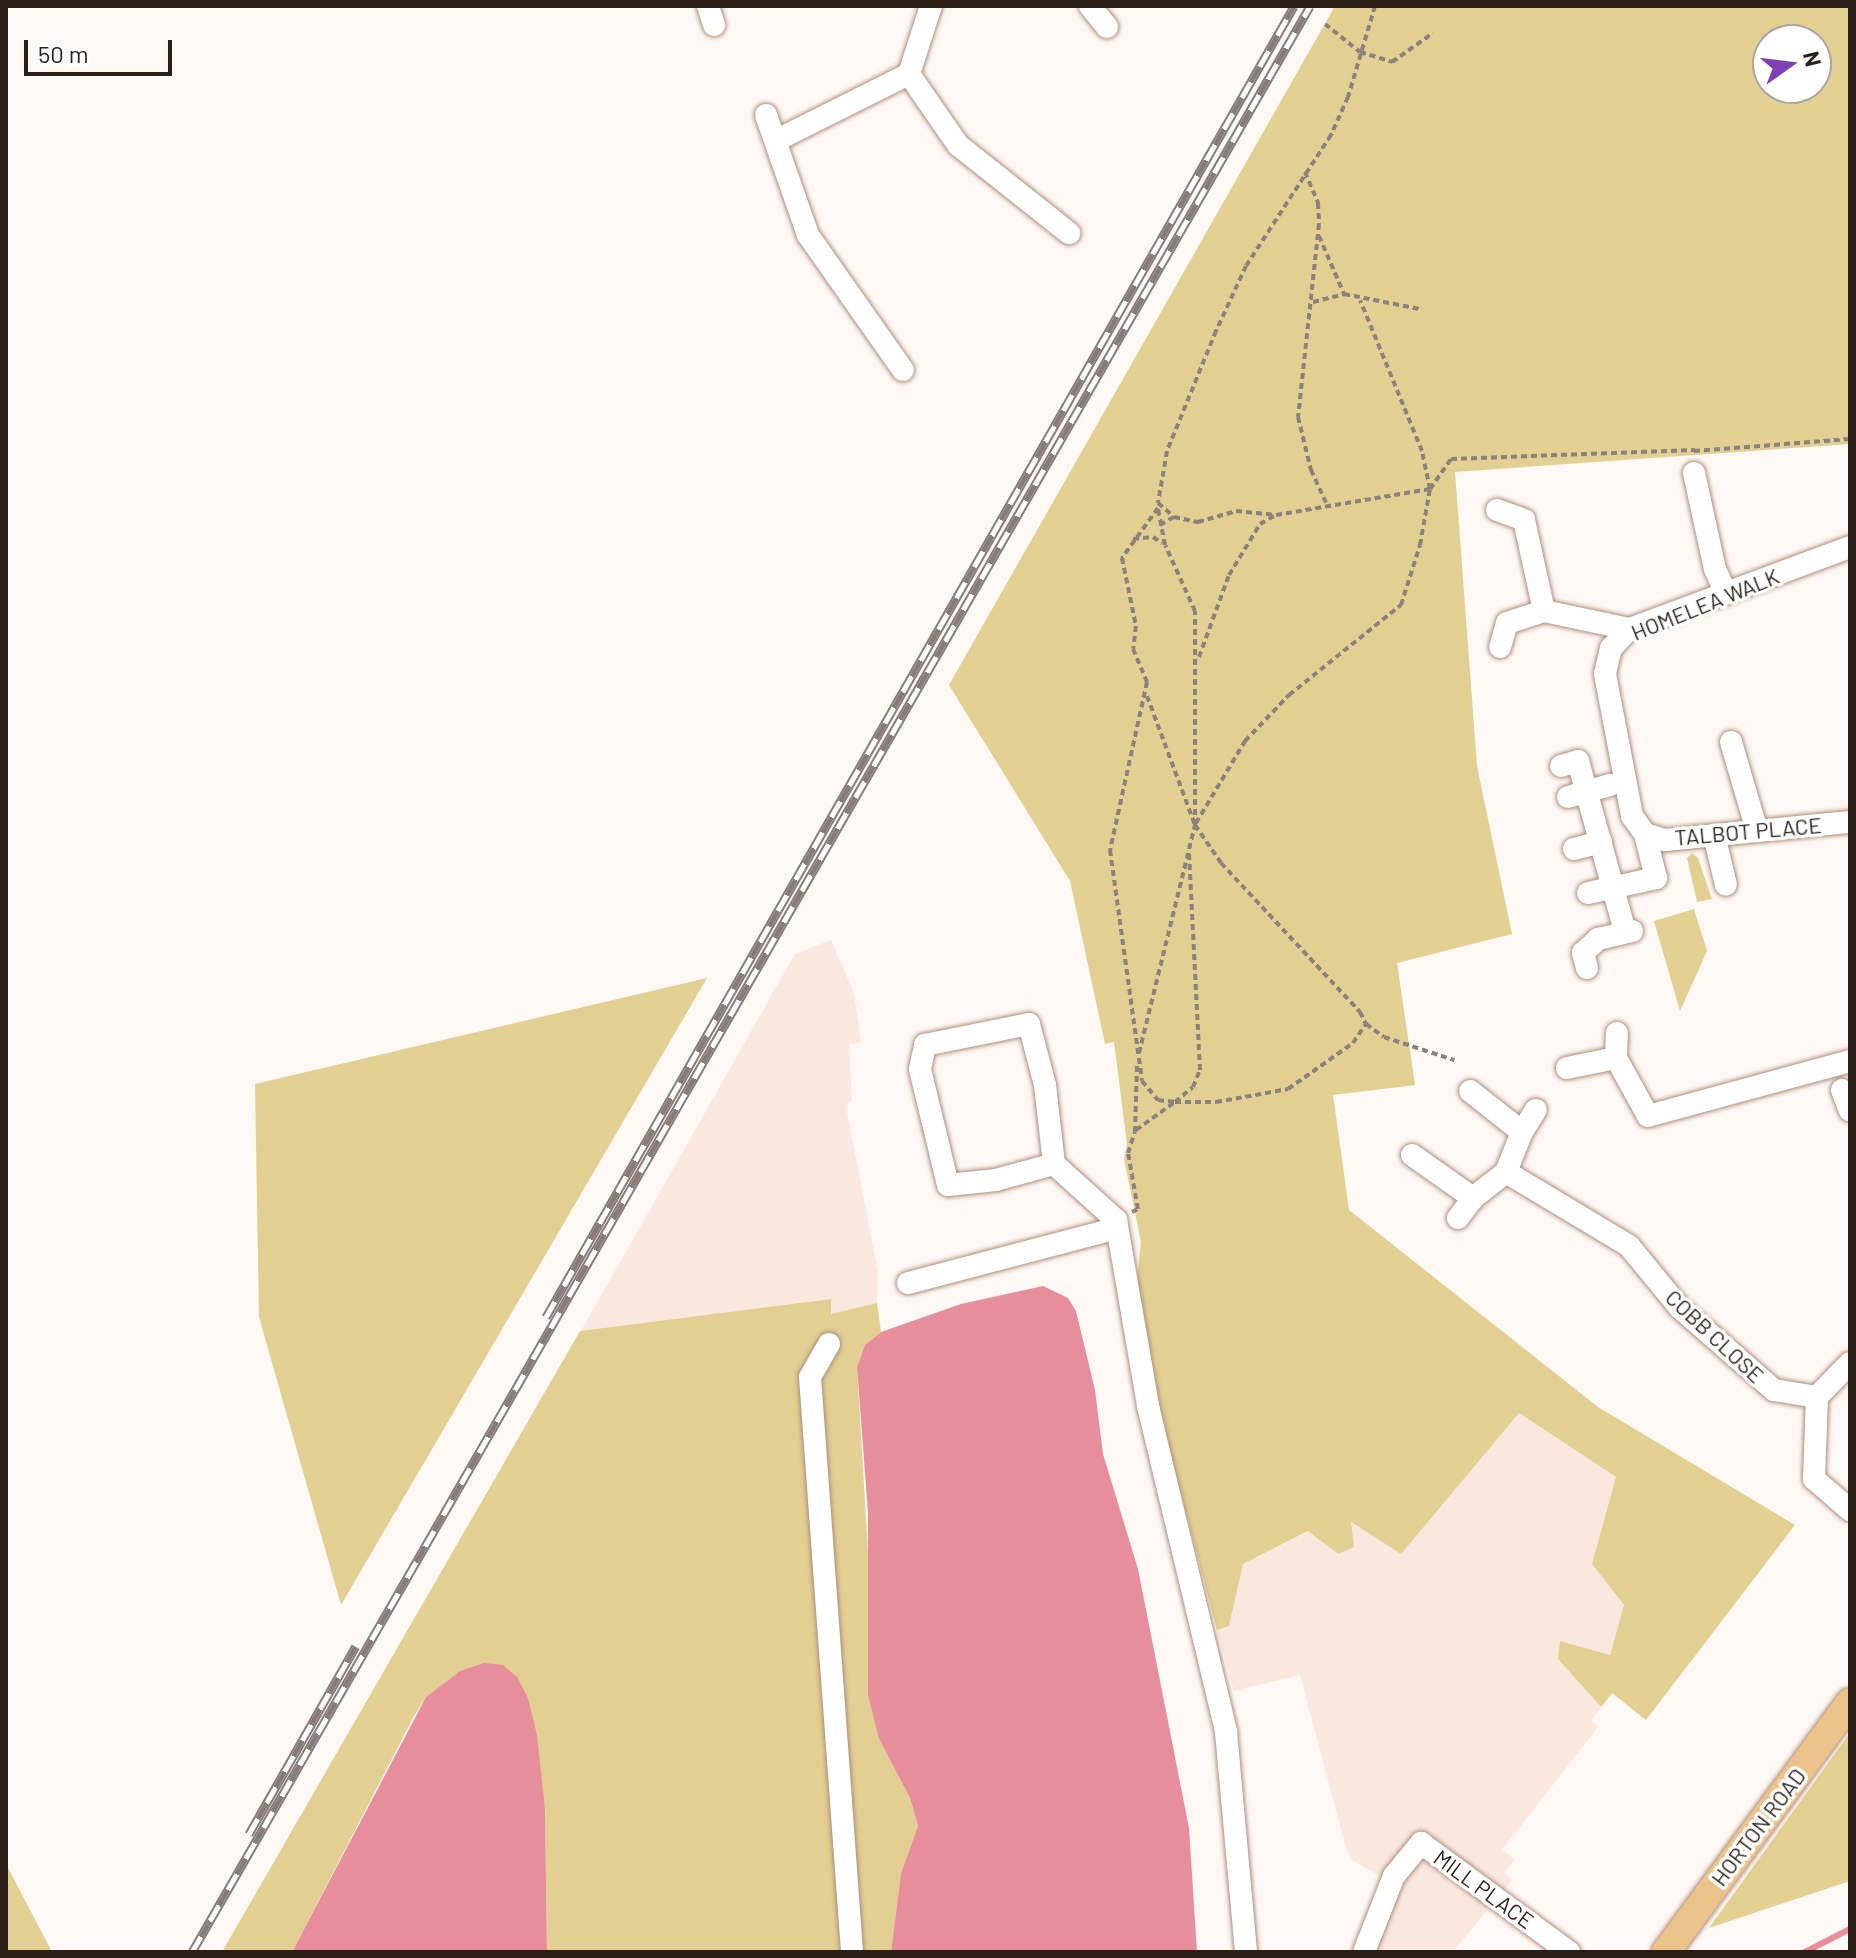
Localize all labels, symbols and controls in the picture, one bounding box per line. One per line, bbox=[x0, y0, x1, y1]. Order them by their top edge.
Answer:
scale bar bbox=[28, 24, 176, 74]
north arrow bbox=[1752, 24, 1832, 104]
text: 50 m bbox=[38, 39, 89, 68]
text: N bbox=[1799, 48, 1828, 69]
street label: HOMELEA WALK bbox=[1627, 562, 1783, 646]
street label: TALBOT PLACE bbox=[1673, 811, 1823, 851]
street label: COBB CLOSE bbox=[1660, 1284, 1770, 1388]
street label: HORTON ROAD bbox=[1705, 1763, 1811, 1891]
street label: MILL PLACE bbox=[1429, 1844, 1539, 1934]

